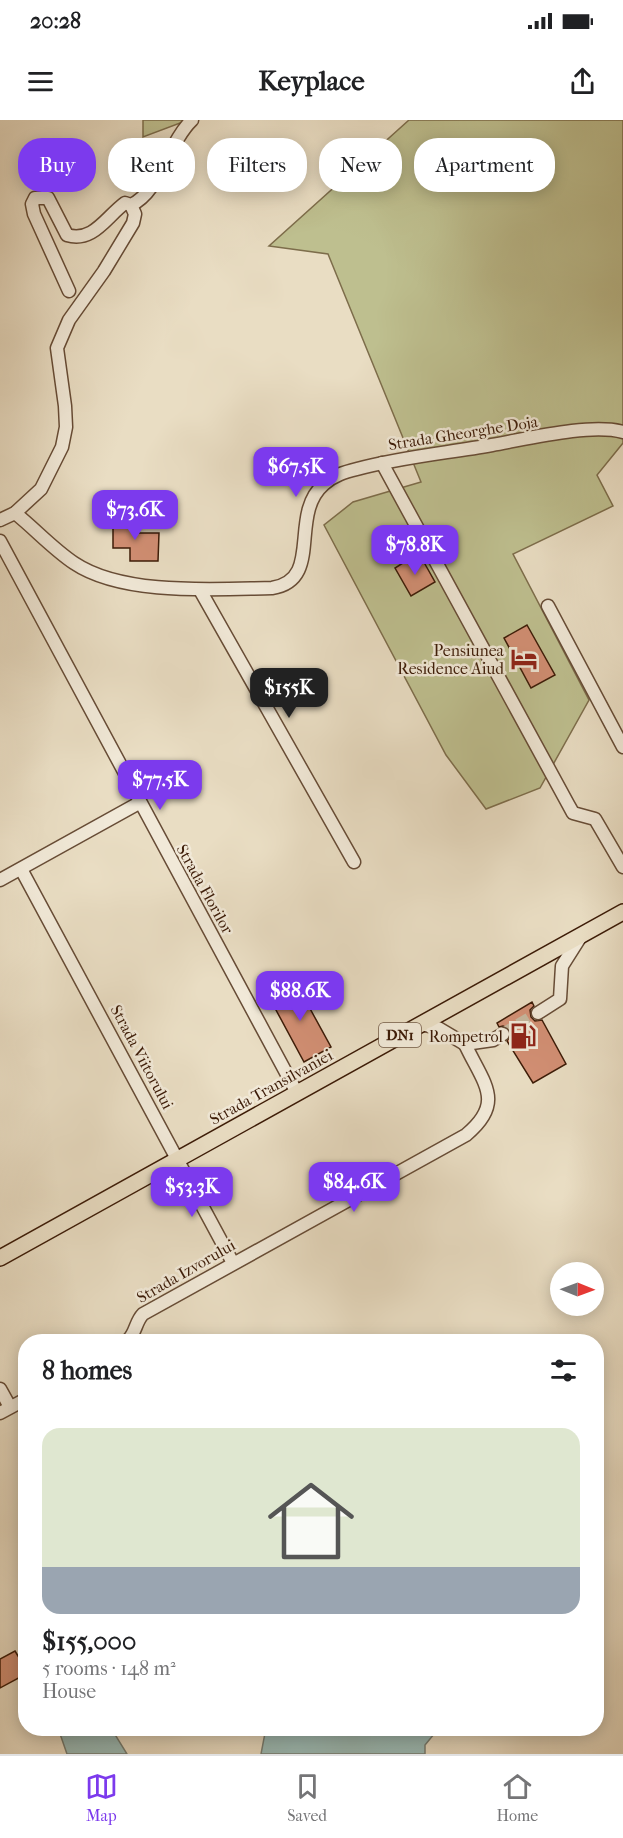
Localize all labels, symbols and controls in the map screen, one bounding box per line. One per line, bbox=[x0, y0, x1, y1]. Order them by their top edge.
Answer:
text: 20:28 bbox=[30, 8, 81, 34]
icon: menu bbox=[24, 65, 57, 98]
text: Keyplace bbox=[258, 65, 365, 97]
icon: share bbox=[566, 65, 599, 98]
chip: Buy bbox=[18, 138, 96, 192]
chip: Rent bbox=[108, 138, 195, 192]
chip: Filters bbox=[207, 138, 307, 192]
chip: New bbox=[319, 138, 402, 192]
chip: Apartment bbox=[414, 138, 555, 192]
street label: Strada Gheorghe Doja bbox=[387, 412, 540, 454]
pin: $67.5K bbox=[247, 447, 345, 498]
text: $67.5K bbox=[267, 455, 325, 478]
pin: $73.6K bbox=[86, 490, 184, 541]
text: $73.6K bbox=[106, 498, 164, 521]
pin: $78.8K bbox=[366, 525, 464, 576]
text: $78.8K bbox=[385, 533, 445, 556]
place label: Pensiunea Residence Aiud bbox=[397, 641, 505, 678]
hotel icon: Pensiunea Residence Aiud bbox=[509, 644, 539, 674]
pin: $155K bbox=[247, 668, 331, 719]
text: $155K bbox=[264, 676, 314, 699]
pin: $77.5K bbox=[111, 760, 209, 811]
text: $77.5K bbox=[132, 768, 188, 791]
street label: Strada Florilor bbox=[173, 841, 237, 937]
pin: $88.6K bbox=[251, 971, 349, 1022]
text: $88.6K bbox=[270, 979, 330, 1002]
street label: Strada Viitorului bbox=[107, 1002, 178, 1113]
fuel station icon: Rompetrol bbox=[508, 1021, 538, 1051]
road number: DN1 bbox=[379, 1023, 421, 1047]
place label: Rompetrol bbox=[429, 1027, 504, 1046]
street label: Strada Transilvaniei bbox=[206, 1045, 336, 1129]
pin: $84.6K bbox=[305, 1162, 403, 1213]
pin: $53.3K bbox=[143, 1167, 241, 1218]
text: $84.6K bbox=[323, 1170, 385, 1193]
text: $53.3K bbox=[165, 1175, 219, 1198]
street label: Strada Izvorului bbox=[133, 1235, 239, 1307]
north arrow bbox=[550, 1262, 604, 1316]
map controls bbox=[550, 1262, 604, 1316]
icon: filters bbox=[547, 1354, 580, 1387]
text: 8 homes bbox=[42, 1355, 132, 1386]
icon: home bbox=[257, 1467, 365, 1575]
text: $155,000 bbox=[42, 1626, 136, 1657]
text: 5 rooms · 148 m² bbox=[42, 1657, 176, 1680]
text: House bbox=[42, 1680, 96, 1703]
tab: Map bbox=[85, 1770, 118, 1825]
tab: Saved bbox=[287, 1770, 327, 1825]
tab: Home bbox=[497, 1770, 538, 1825]

